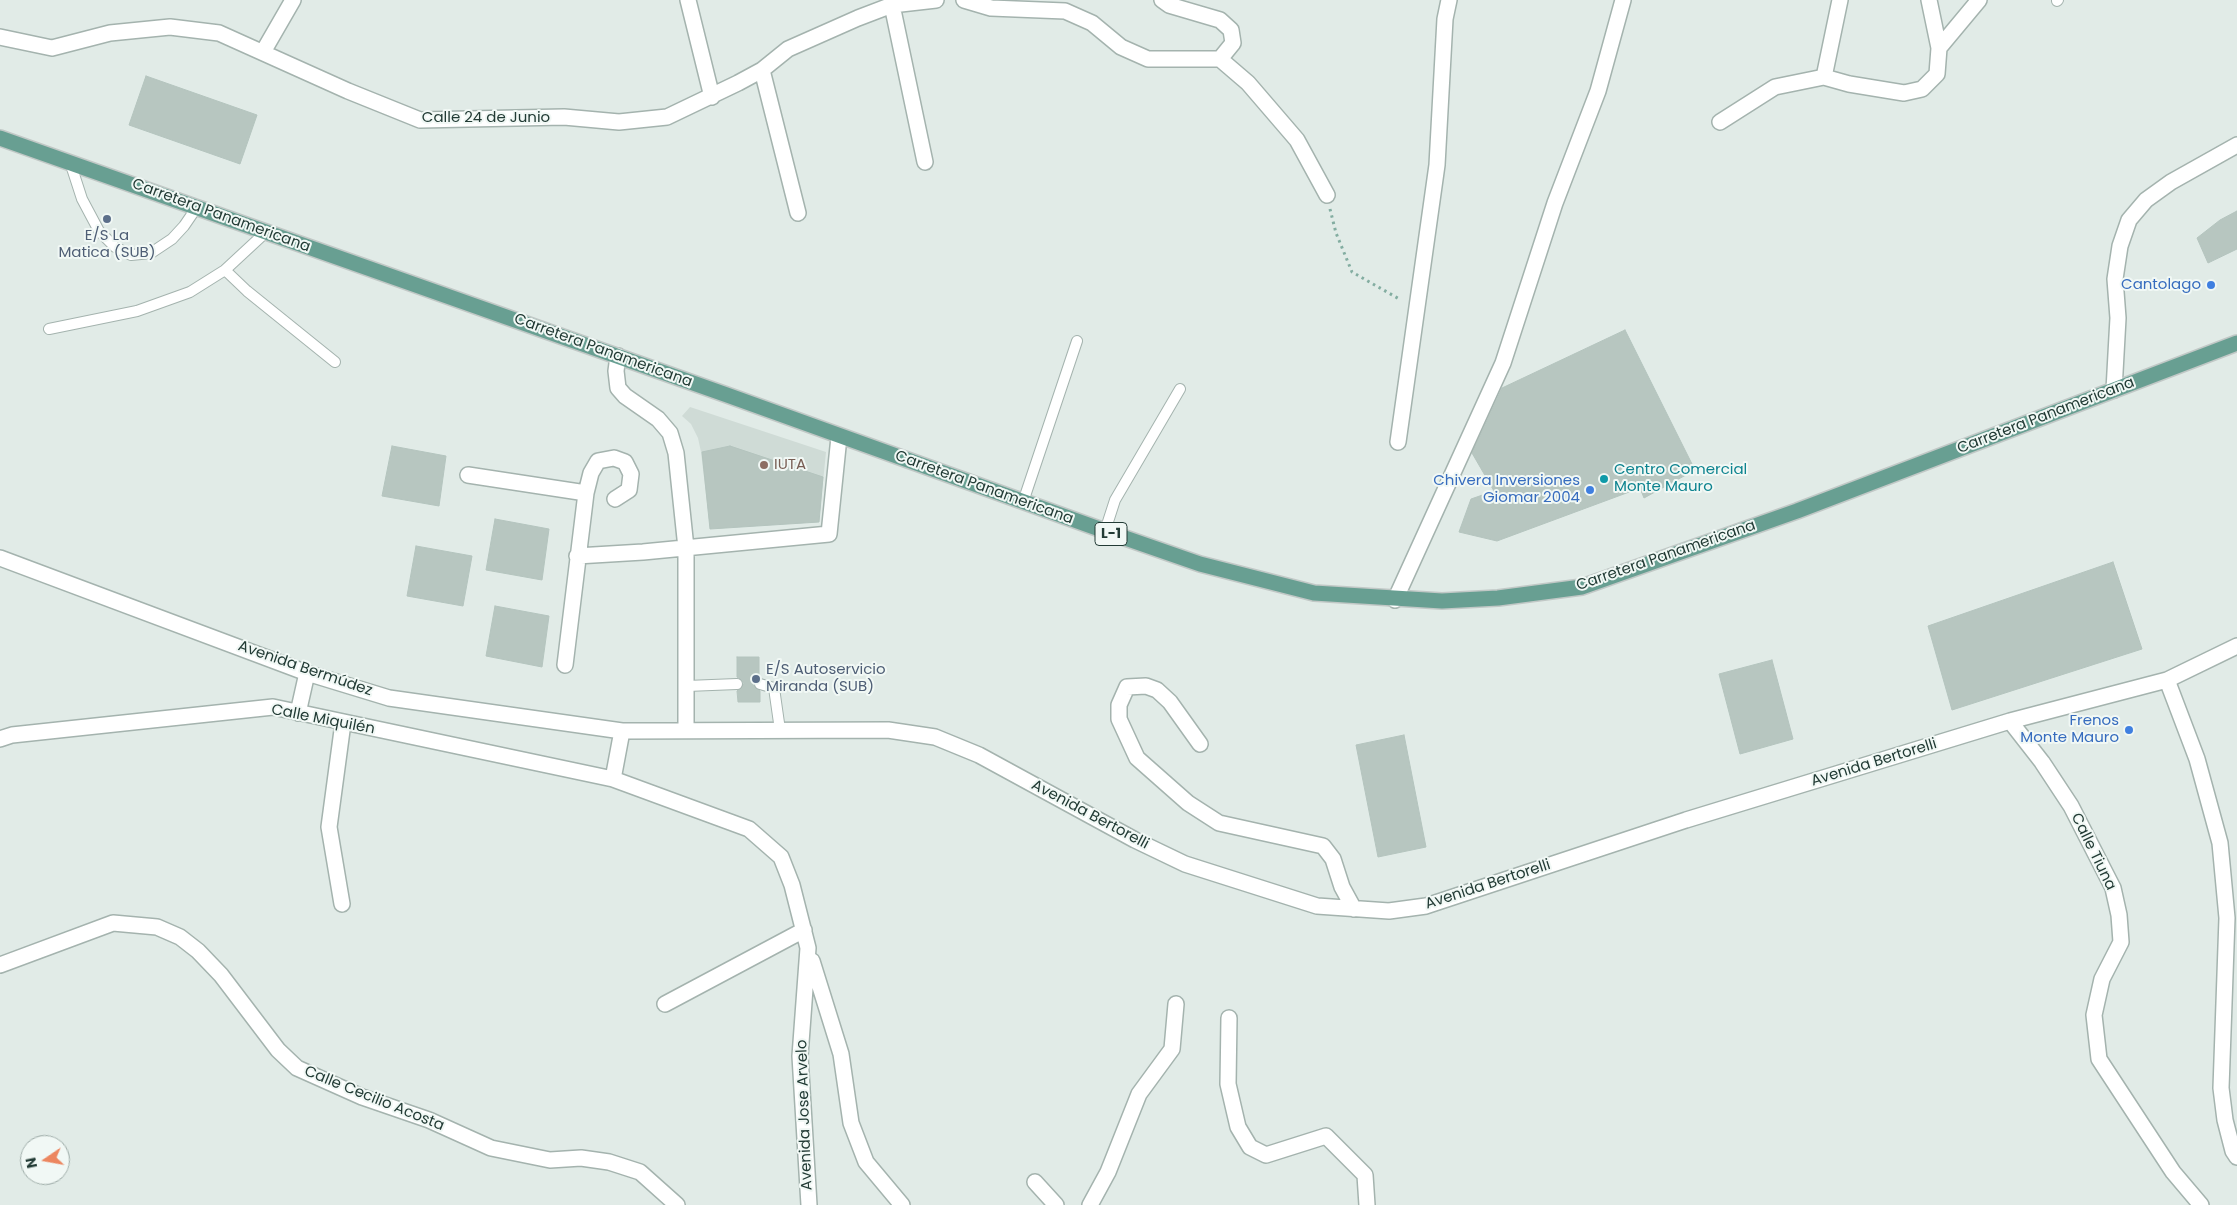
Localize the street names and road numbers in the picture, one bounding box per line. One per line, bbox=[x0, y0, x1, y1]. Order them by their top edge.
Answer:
street label: Calle 24 de Junio bbox=[422, 109, 550, 127]
street label: Carretera Panamericana bbox=[129, 175, 313, 257]
street label: Carretera Panamericana bbox=[511, 310, 695, 392]
street label: Carretera Panamericana bbox=[1955, 374, 2137, 458]
street label: Carretera Panamericana bbox=[892, 447, 1076, 529]
street label: Carretera Panamericana bbox=[1574, 517, 1758, 595]
road number: L-1 bbox=[1095, 522, 1127, 546]
street label: Avenida Bermúdez bbox=[236, 638, 374, 700]
street label: Calle Miquilén bbox=[270, 701, 376, 739]
street label: Avenida Bertorelli bbox=[1809, 735, 1939, 791]
street label: Avenida Bertorelli bbox=[1028, 776, 1152, 854]
street label: Calle Tiuna bbox=[2067, 811, 2119, 893]
street label: Avenida Bertorelli bbox=[1423, 856, 1553, 914]
street label: Avenida Jose Arvelo bbox=[793, 1039, 817, 1191]
street label: Calle Cecilio Acosta bbox=[301, 1063, 447, 1135]

